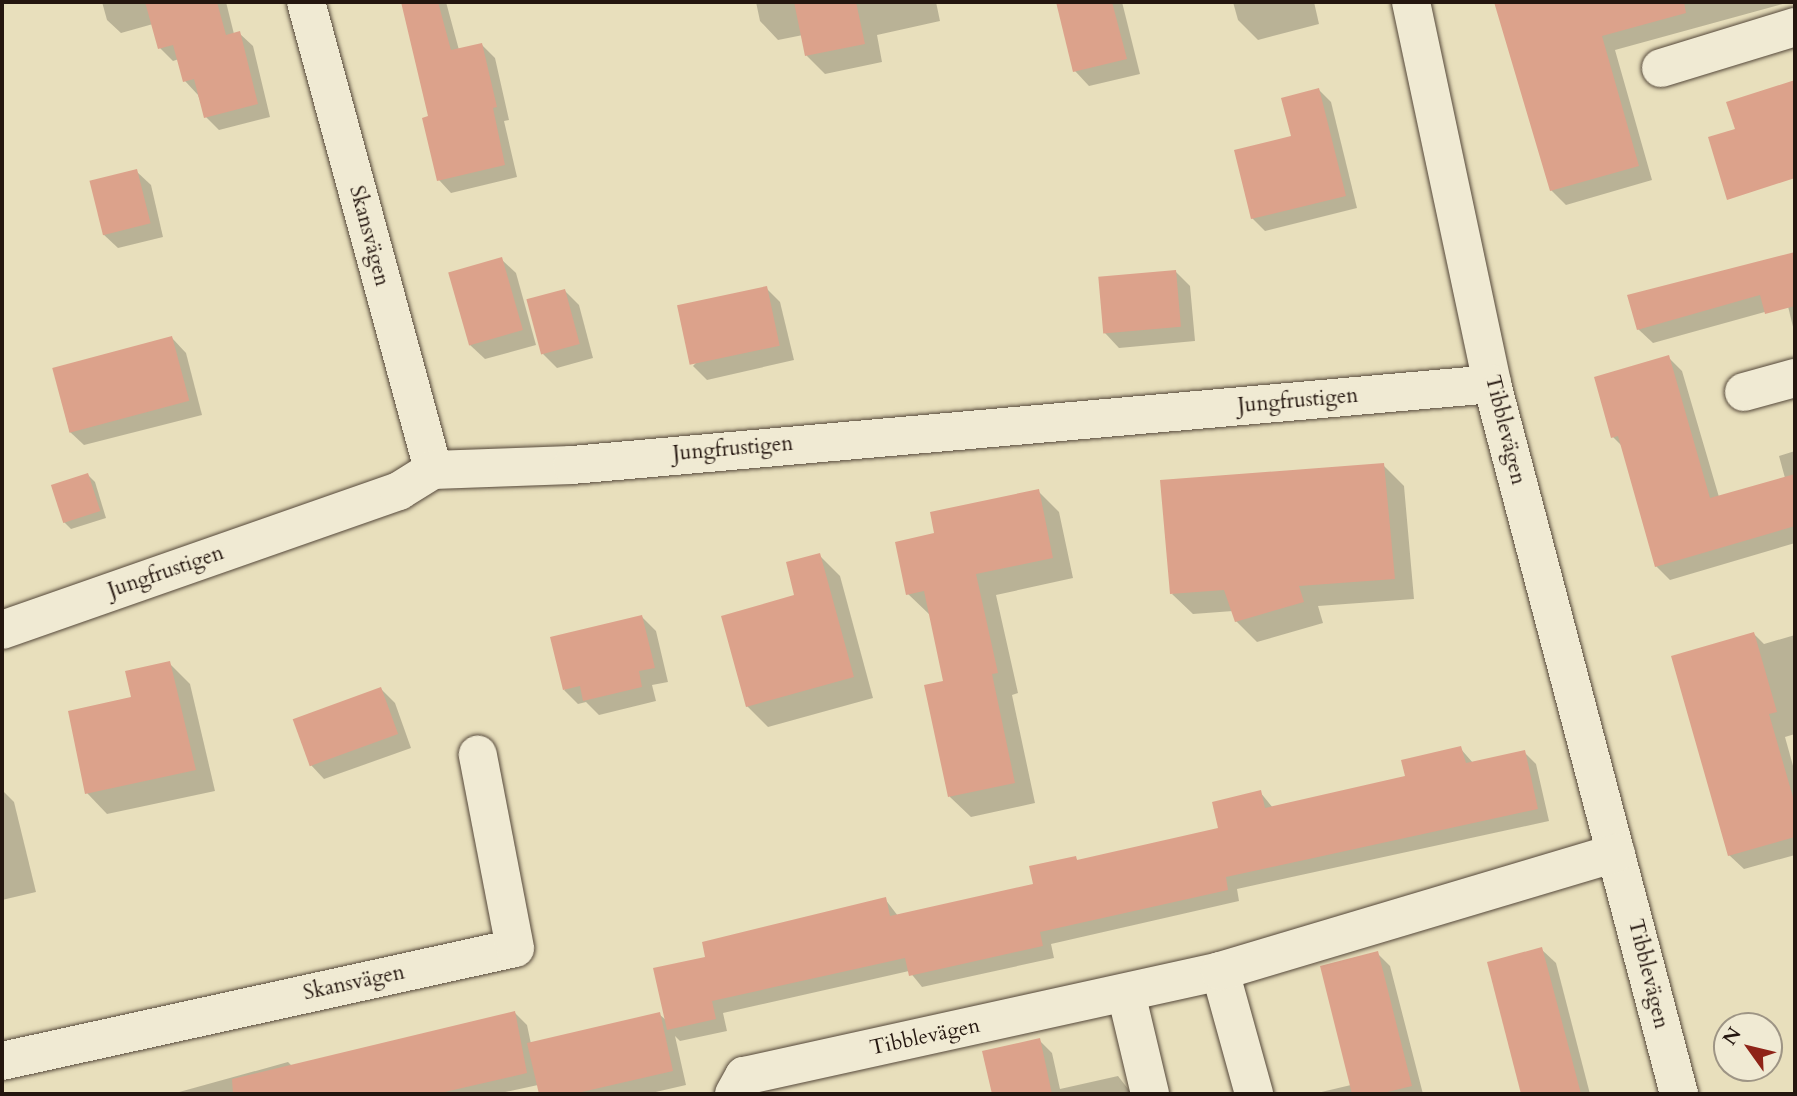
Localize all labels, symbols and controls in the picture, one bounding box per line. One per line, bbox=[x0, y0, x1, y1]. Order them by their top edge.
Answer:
street label: Skansvägen bbox=[344, 183, 394, 289]
street label: Tibblevägen bbox=[1479, 373, 1531, 487]
street label: Jungfrustigen bbox=[1237, 383, 1359, 419]
street label: Jungfrustigen bbox=[672, 431, 794, 467]
street label: Jungfrustigen bbox=[105, 540, 227, 604]
street label: Tibblevägen bbox=[1622, 917, 1674, 1031]
street label: Skansvägen bbox=[301, 960, 407, 1006]
north arrow bbox=[1713, 1012, 1783, 1082]
street label: Tibblevägen bbox=[868, 1013, 982, 1061]
text: N bbox=[1717, 1022, 1748, 1050]

